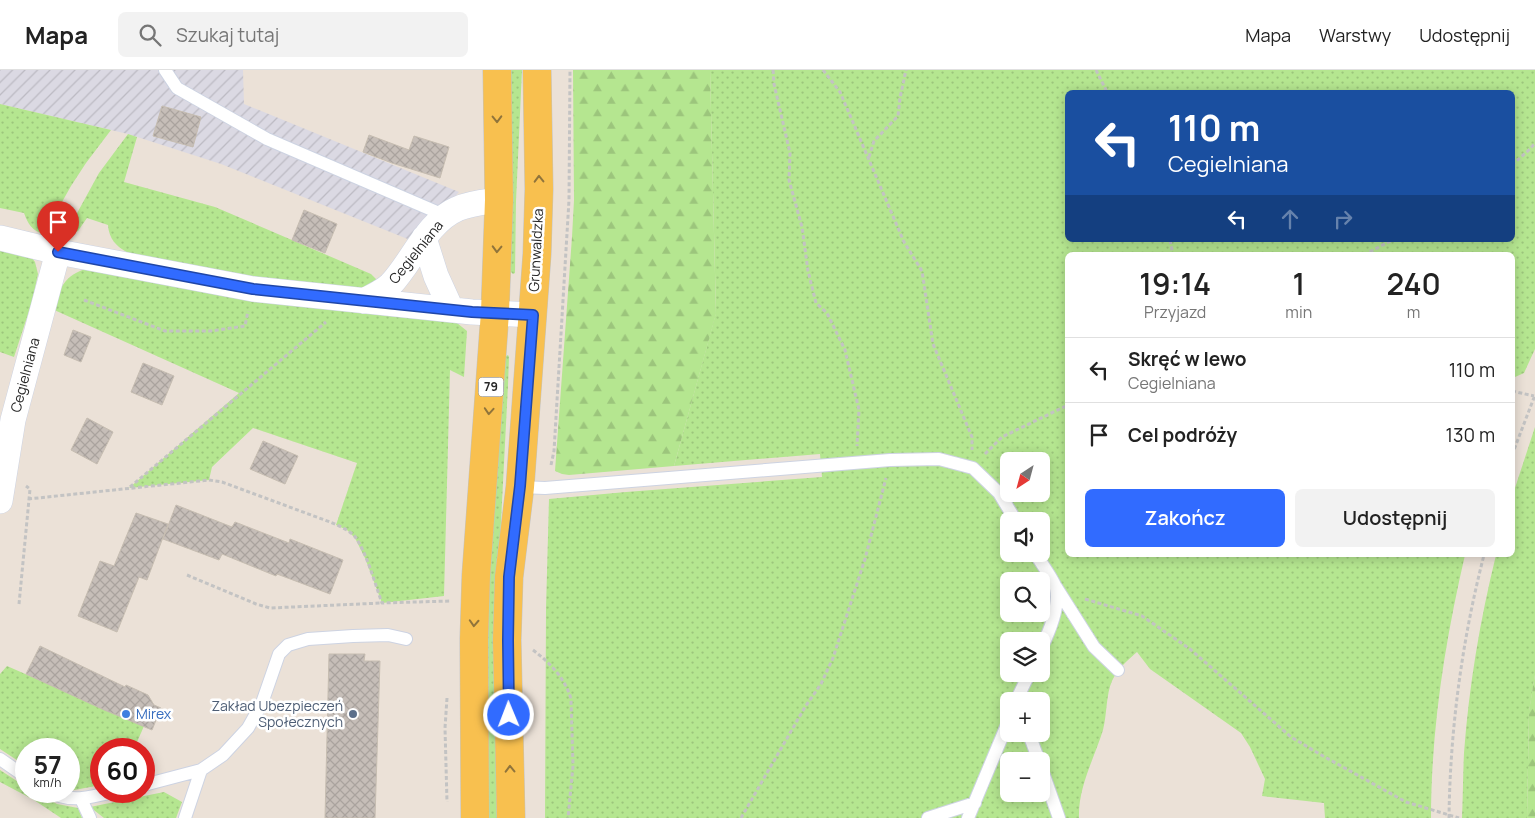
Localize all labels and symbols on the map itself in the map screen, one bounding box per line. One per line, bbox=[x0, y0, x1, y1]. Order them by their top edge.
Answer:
one-way arrow bbox=[492, 115, 503, 123]
one-way arrow bbox=[534, 175, 544, 182]
pin bbox=[37, 201, 79, 252]
street label: Grunwaldzka bbox=[524, 208, 547, 292]
street label: Cegielniana bbox=[384, 216, 447, 287]
one-way arrow bbox=[492, 245, 503, 253]
street label: Cegielniana bbox=[5, 335, 44, 414]
road number: 79 bbox=[478, 378, 504, 396]
one-way arrow bbox=[484, 407, 495, 415]
north arrow bbox=[1000, 452, 1050, 502]
one-way arrow bbox=[469, 620, 480, 628]
position arrow bbox=[482, 688, 534, 740]
place label: Zakład Ubezpieczeń Społecznych bbox=[211, 696, 343, 731]
place label: Mirex bbox=[136, 704, 172, 723]
marker: Mirex bbox=[120, 708, 132, 720]
marker: Zakład Ubezpieczeń Społecznych bbox=[347, 708, 359, 720]
speed limit sign: 60 bbox=[90, 738, 155, 803]
one-way arrow bbox=[505, 765, 515, 773]

